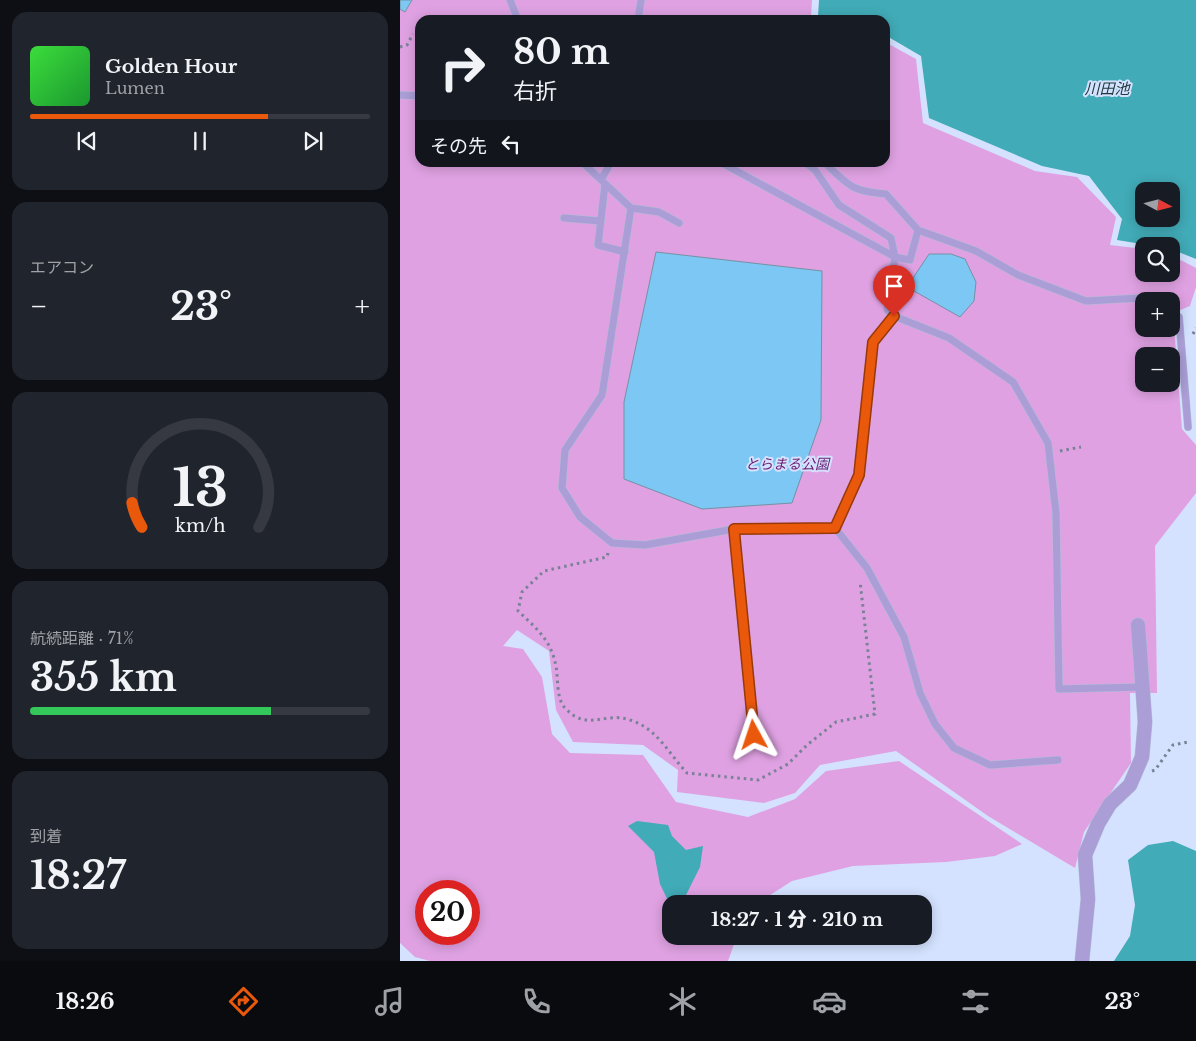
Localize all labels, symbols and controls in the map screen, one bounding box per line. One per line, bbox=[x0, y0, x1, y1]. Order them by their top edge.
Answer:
text: 80 m bbox=[513, 30, 610, 73]
icon: right bbox=[430, 35, 495, 100]
text: Golden Hour bbox=[105, 55, 237, 78]
text: Lumen bbox=[105, 78, 165, 98]
text: 右折 bbox=[513, 78, 557, 105]
water label: 川田池 bbox=[1084, 79, 1131, 98]
icon: previous bbox=[73, 127, 101, 155]
icon: pause bbox=[186, 127, 214, 155]
icon: next bbox=[299, 127, 327, 155]
icon: left bbox=[497, 130, 525, 158]
text: その先 bbox=[430, 135, 487, 158]
north arrow bbox=[1135, 182, 1180, 228]
map controls bbox=[1135, 182, 1180, 392]
button: search bbox=[1135, 237, 1180, 282]
text: エアコン bbox=[30, 257, 94, 277]
pin bbox=[873, 265, 915, 316]
icon: arrive bbox=[880, 272, 908, 300]
text: 23° bbox=[170, 283, 232, 330]
text: − bbox=[30, 289, 48, 324]
text: + bbox=[355, 289, 370, 324]
button: + bbox=[1135, 292, 1180, 337]
button: − bbox=[1135, 347, 1180, 392]
park label: とらまる公園 bbox=[745, 455, 831, 473]
text: 13 bbox=[172, 456, 228, 520]
text: km/h bbox=[175, 515, 225, 537]
text: 航続距離 · 71% bbox=[30, 628, 134, 648]
text: 355 km bbox=[30, 654, 177, 701]
position arrow bbox=[727, 708, 779, 760]
text: 到着 bbox=[30, 826, 62, 846]
text: 18:27 bbox=[30, 852, 126, 899]
speed limit sign: 20 bbox=[415, 880, 480, 945]
text: 18:27 · 1 分 · 210 m bbox=[711, 908, 883, 931]
icon: directions bbox=[226, 984, 261, 1019]
icon: music bbox=[372, 984, 407, 1019]
icon: phone bbox=[519, 984, 554, 1019]
icon: climate bbox=[665, 984, 700, 1019]
icon: car bbox=[812, 984, 847, 1019]
icon: filters bbox=[958, 984, 993, 1019]
text: 18:26 bbox=[56, 988, 115, 1015]
text: 23° bbox=[1105, 988, 1140, 1015]

